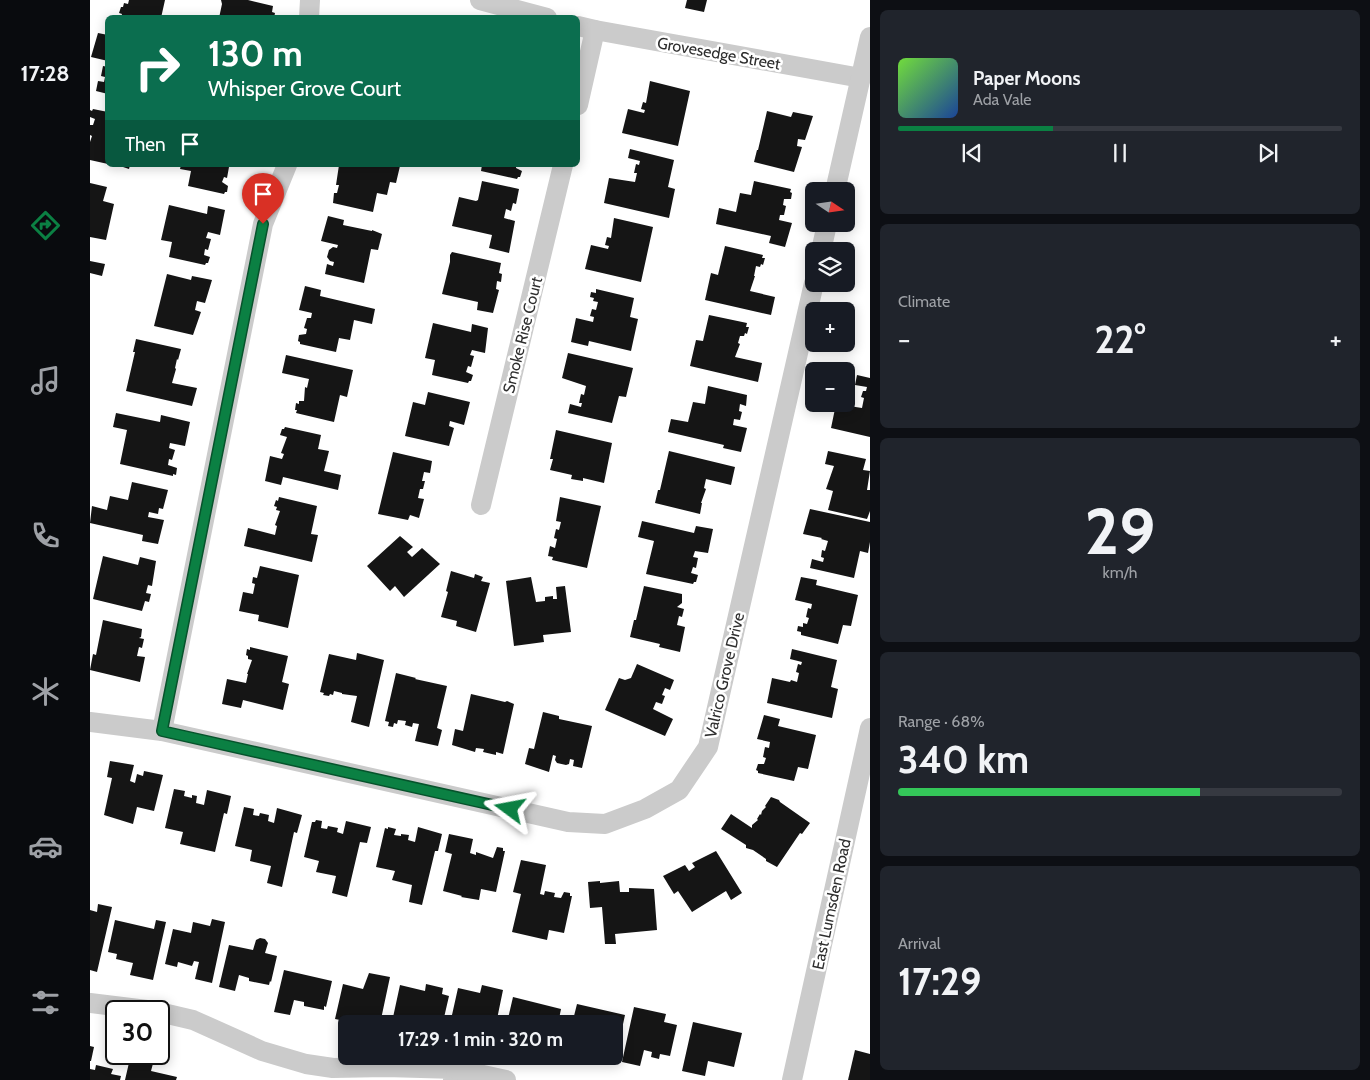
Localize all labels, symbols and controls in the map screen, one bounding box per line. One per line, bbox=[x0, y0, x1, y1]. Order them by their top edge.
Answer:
text: 130 m bbox=[208, 32, 303, 75]
street label: Grovesedge Street bbox=[656, 33, 783, 74]
icon: right bbox=[125, 35, 190, 100]
text: 17:28 bbox=[20, 60, 70, 87]
text: Paper Moons bbox=[973, 67, 1081, 90]
text: Whisper Grove Court bbox=[208, 75, 401, 102]
text: Ada Vale bbox=[973, 90, 1032, 109]
icon: arrive bbox=[176, 130, 204, 158]
text: Then bbox=[125, 133, 166, 156]
icon: previous bbox=[958, 139, 986, 167]
icon: pause bbox=[1106, 139, 1134, 167]
icon: next bbox=[1254, 139, 1282, 167]
pin bbox=[242, 173, 284, 224]
icon: arrive bbox=[249, 180, 277, 208]
north arrow bbox=[805, 182, 855, 232]
map controls bbox=[805, 182, 855, 412]
icon: directions bbox=[28, 208, 63, 243]
button: layers bbox=[805, 242, 855, 292]
street label: Smoke Rise Court bbox=[499, 274, 546, 395]
text: Climate bbox=[898, 292, 950, 311]
button: + bbox=[805, 302, 855, 352]
text: 22° bbox=[1094, 316, 1146, 363]
text: − bbox=[898, 322, 910, 356]
text: + bbox=[1330, 322, 1342, 356]
button: − bbox=[805, 362, 855, 412]
icon: music bbox=[28, 363, 63, 398]
text: 29 bbox=[1085, 491, 1155, 570]
icon: phone bbox=[28, 518, 63, 553]
text: km/h bbox=[1102, 563, 1138, 582]
street label: Valrico Grove Drive bbox=[701, 611, 748, 740]
icon: climate bbox=[28, 674, 63, 709]
text: Range · 68% bbox=[898, 712, 985, 731]
text: 340 km bbox=[898, 736, 1029, 783]
position arrow bbox=[483, 782, 535, 834]
icon: car bbox=[28, 829, 63, 864]
street label: East Lumsden Road bbox=[808, 837, 855, 971]
text: Arrival bbox=[898, 934, 941, 953]
text: 17:29 bbox=[898, 958, 981, 1005]
icon: filters bbox=[28, 985, 63, 1020]
speed limit sign: 30 bbox=[105, 1000, 170, 1065]
text: 17:29 · 1 min · 320 m bbox=[398, 1028, 563, 1051]

